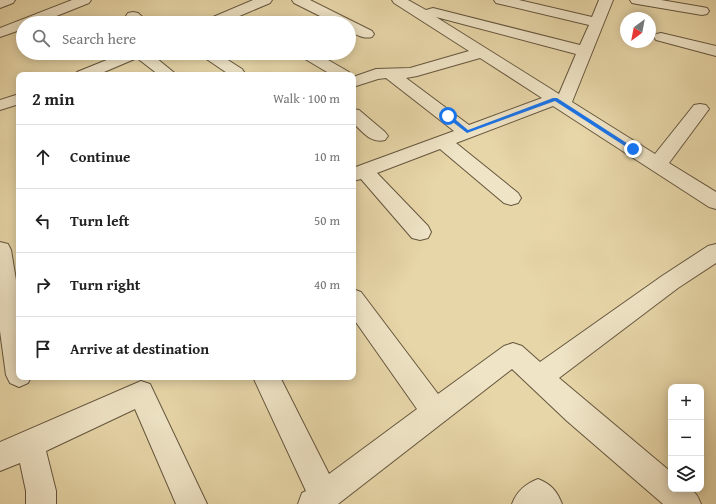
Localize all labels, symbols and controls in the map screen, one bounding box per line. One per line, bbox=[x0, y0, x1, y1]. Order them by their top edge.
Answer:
north arrow bbox=[620, 12, 656, 48]
search box bbox=[16, 16, 356, 60]
icon: search bbox=[30, 27, 52, 49]
text: Search here bbox=[62, 28, 136, 49]
text: 2 min bbox=[32, 86, 74, 111]
text: Walk · 100 m bbox=[273, 89, 340, 108]
route start bbox=[439, 107, 457, 125]
route end bbox=[624, 140, 642, 158]
icon: ahead bbox=[32, 146, 54, 168]
text: Continue bbox=[70, 146, 131, 167]
text: 10 m bbox=[314, 147, 340, 166]
icon: left bbox=[32, 210, 54, 232]
text: Turn left bbox=[70, 210, 129, 231]
text: 50 m bbox=[314, 211, 340, 230]
icon: right bbox=[32, 274, 54, 296]
text: Turn right bbox=[70, 274, 141, 295]
text: 40 m bbox=[314, 275, 340, 294]
icon: arrive bbox=[32, 338, 54, 360]
text: Arrive at destination bbox=[70, 338, 209, 359]
map controls bbox=[668, 384, 704, 492]
button: + bbox=[668, 384, 704, 420]
button: − bbox=[668, 420, 704, 456]
button: layers bbox=[668, 456, 704, 492]

